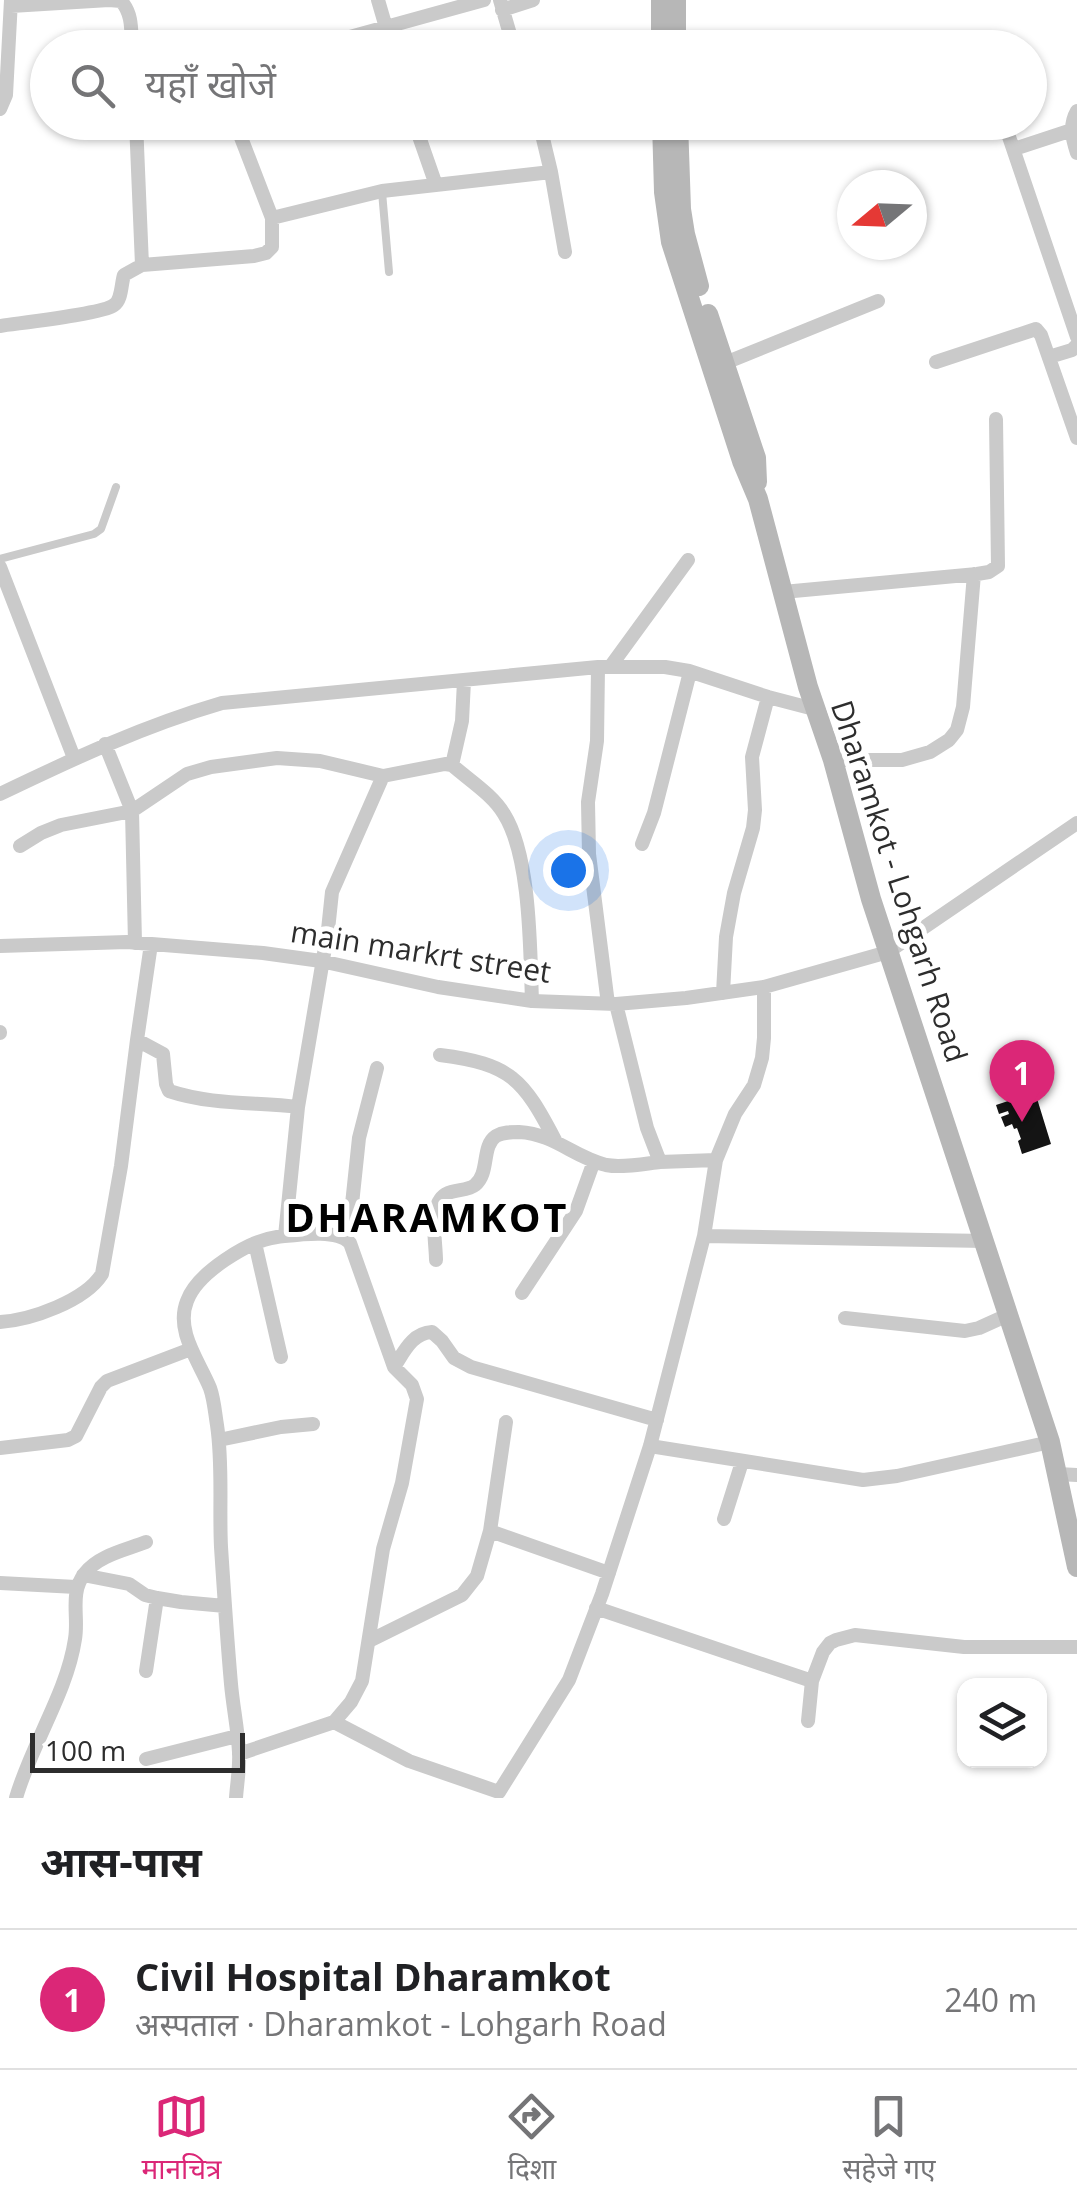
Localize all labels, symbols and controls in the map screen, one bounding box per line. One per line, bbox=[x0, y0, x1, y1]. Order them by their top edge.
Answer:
search box bbox=[30, 30, 1047, 140]
text: यहाँ खोजें bbox=[145, 57, 276, 109]
icon: search bbox=[65, 58, 120, 113]
north arrow bbox=[837, 170, 927, 260]
street label: Dharamkot - Lohgarh Road bbox=[822, 695, 978, 1067]
your location bbox=[543, 845, 594, 896]
street label: main markrt street bbox=[288, 910, 554, 992]
pin: 1 bbox=[990, 1040, 1054, 1122]
district label: DHARAMKOT bbox=[285, 1189, 569, 1244]
map controls bbox=[957, 1678, 1047, 1768]
button: layers bbox=[957, 1678, 1047, 1768]
scale bar bbox=[30, 1728, 245, 1772]
text: 100 m bbox=[45, 1731, 126, 1769]
text: आस-पास bbox=[40, 1832, 202, 1889]
text: Civil Hospital Dharamkot bbox=[135, 1950, 611, 2002]
text: 1 bbox=[63, 1978, 82, 2021]
text: 240 m bbox=[944, 1978, 1037, 2021]
text: अस्पताल · Dharamkot - Lohgarh Road bbox=[135, 2002, 667, 2045]
tab: मानचित्र bbox=[141, 2089, 222, 2190]
tab: दिशा bbox=[504, 2089, 559, 2190]
tab: सहेजे गए bbox=[842, 2089, 936, 2190]

